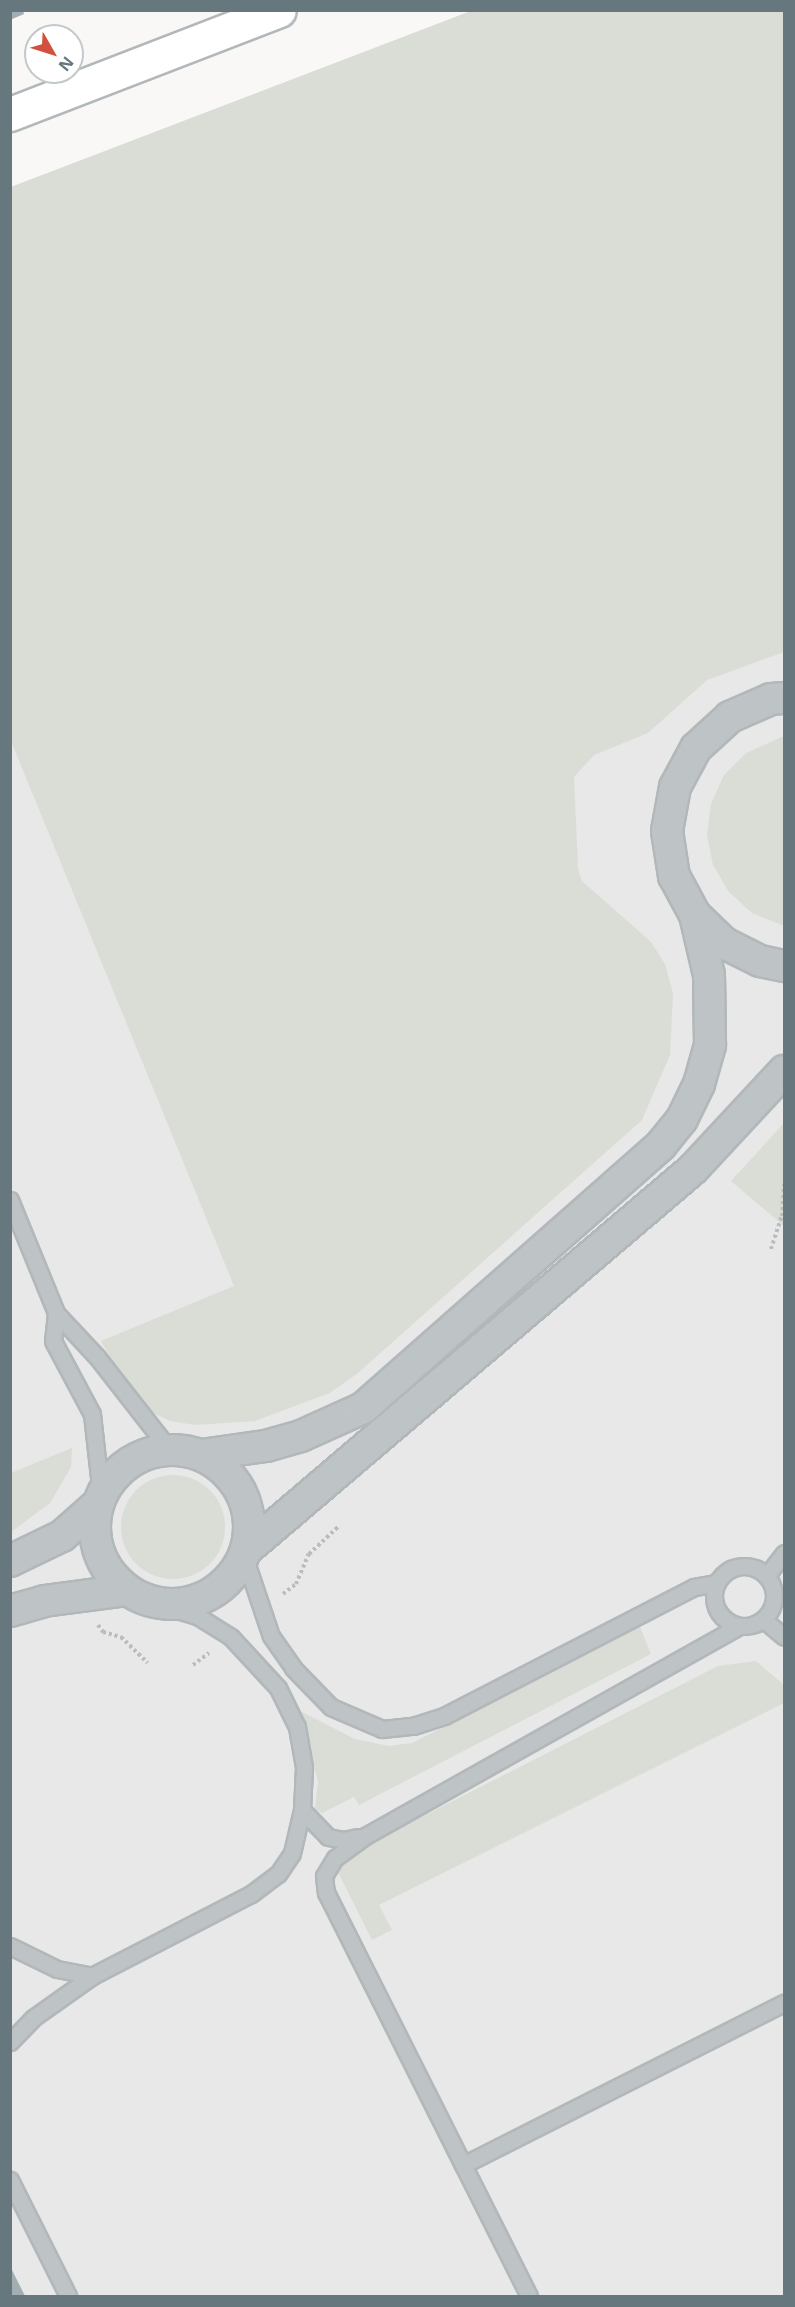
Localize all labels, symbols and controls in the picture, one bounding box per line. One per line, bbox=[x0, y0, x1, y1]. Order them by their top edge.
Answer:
north arrow bbox=[24, 24, 84, 84]
text: N bbox=[54, 52, 79, 76]

